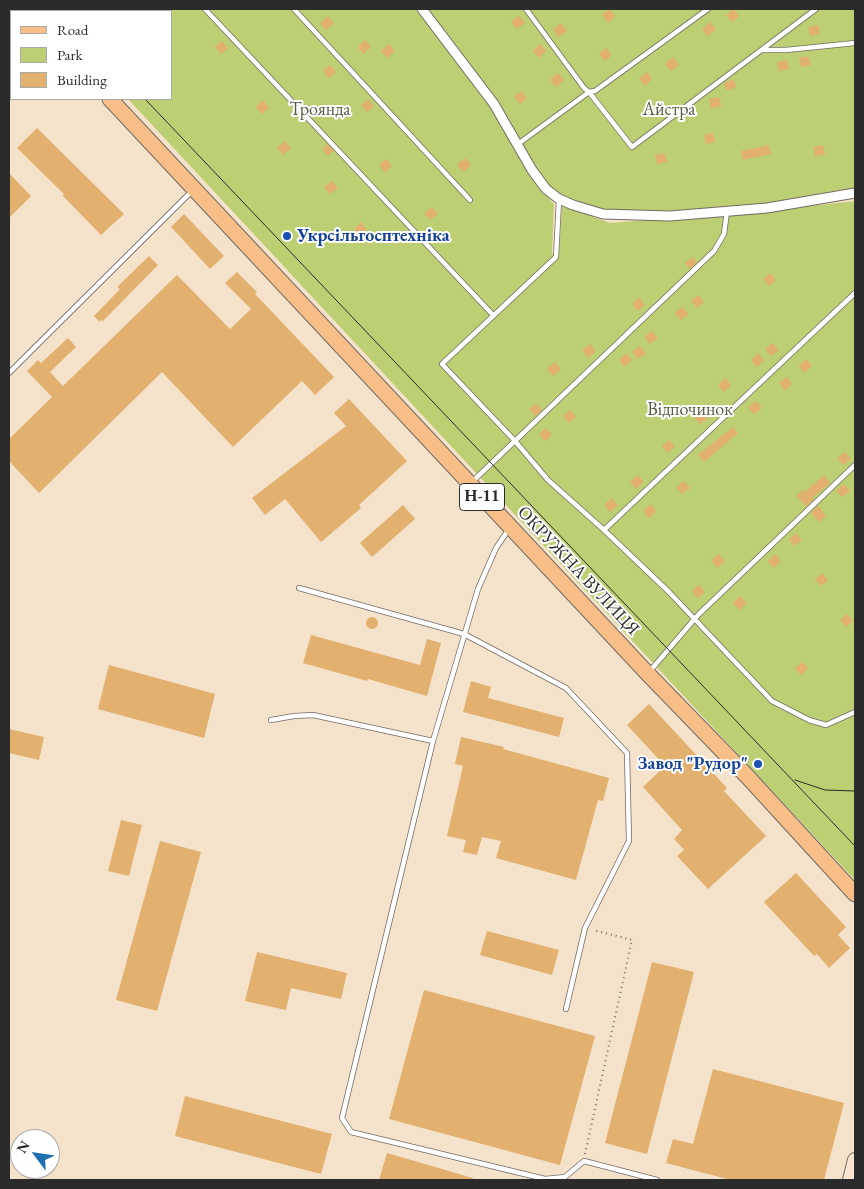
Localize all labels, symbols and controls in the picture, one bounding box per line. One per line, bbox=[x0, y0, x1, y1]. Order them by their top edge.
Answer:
legend bbox=[10, 10, 172, 100]
text: Road bbox=[57, 20, 88, 39]
text: Park bbox=[57, 45, 83, 64]
text: Building bbox=[57, 70, 107, 89]
park label: Троянда bbox=[289, 99, 351, 121]
park label: Айстра bbox=[643, 99, 695, 121]
place label: Укрсільгосптехніка bbox=[297, 225, 450, 247]
marker: Укрсільгосптехніка bbox=[281, 230, 293, 242]
park label: Відпочинок bbox=[647, 399, 733, 421]
road number: Н-11 bbox=[460, 484, 504, 511]
street label: ОКРУЖНА ВУЛИЦЯ bbox=[512, 502, 644, 640]
place label: Завод "Рудор" bbox=[638, 753, 748, 775]
marker: Завод "Рудор" bbox=[752, 758, 764, 770]
north arrow bbox=[10, 1129, 60, 1179]
text: N bbox=[12, 1137, 34, 1156]

